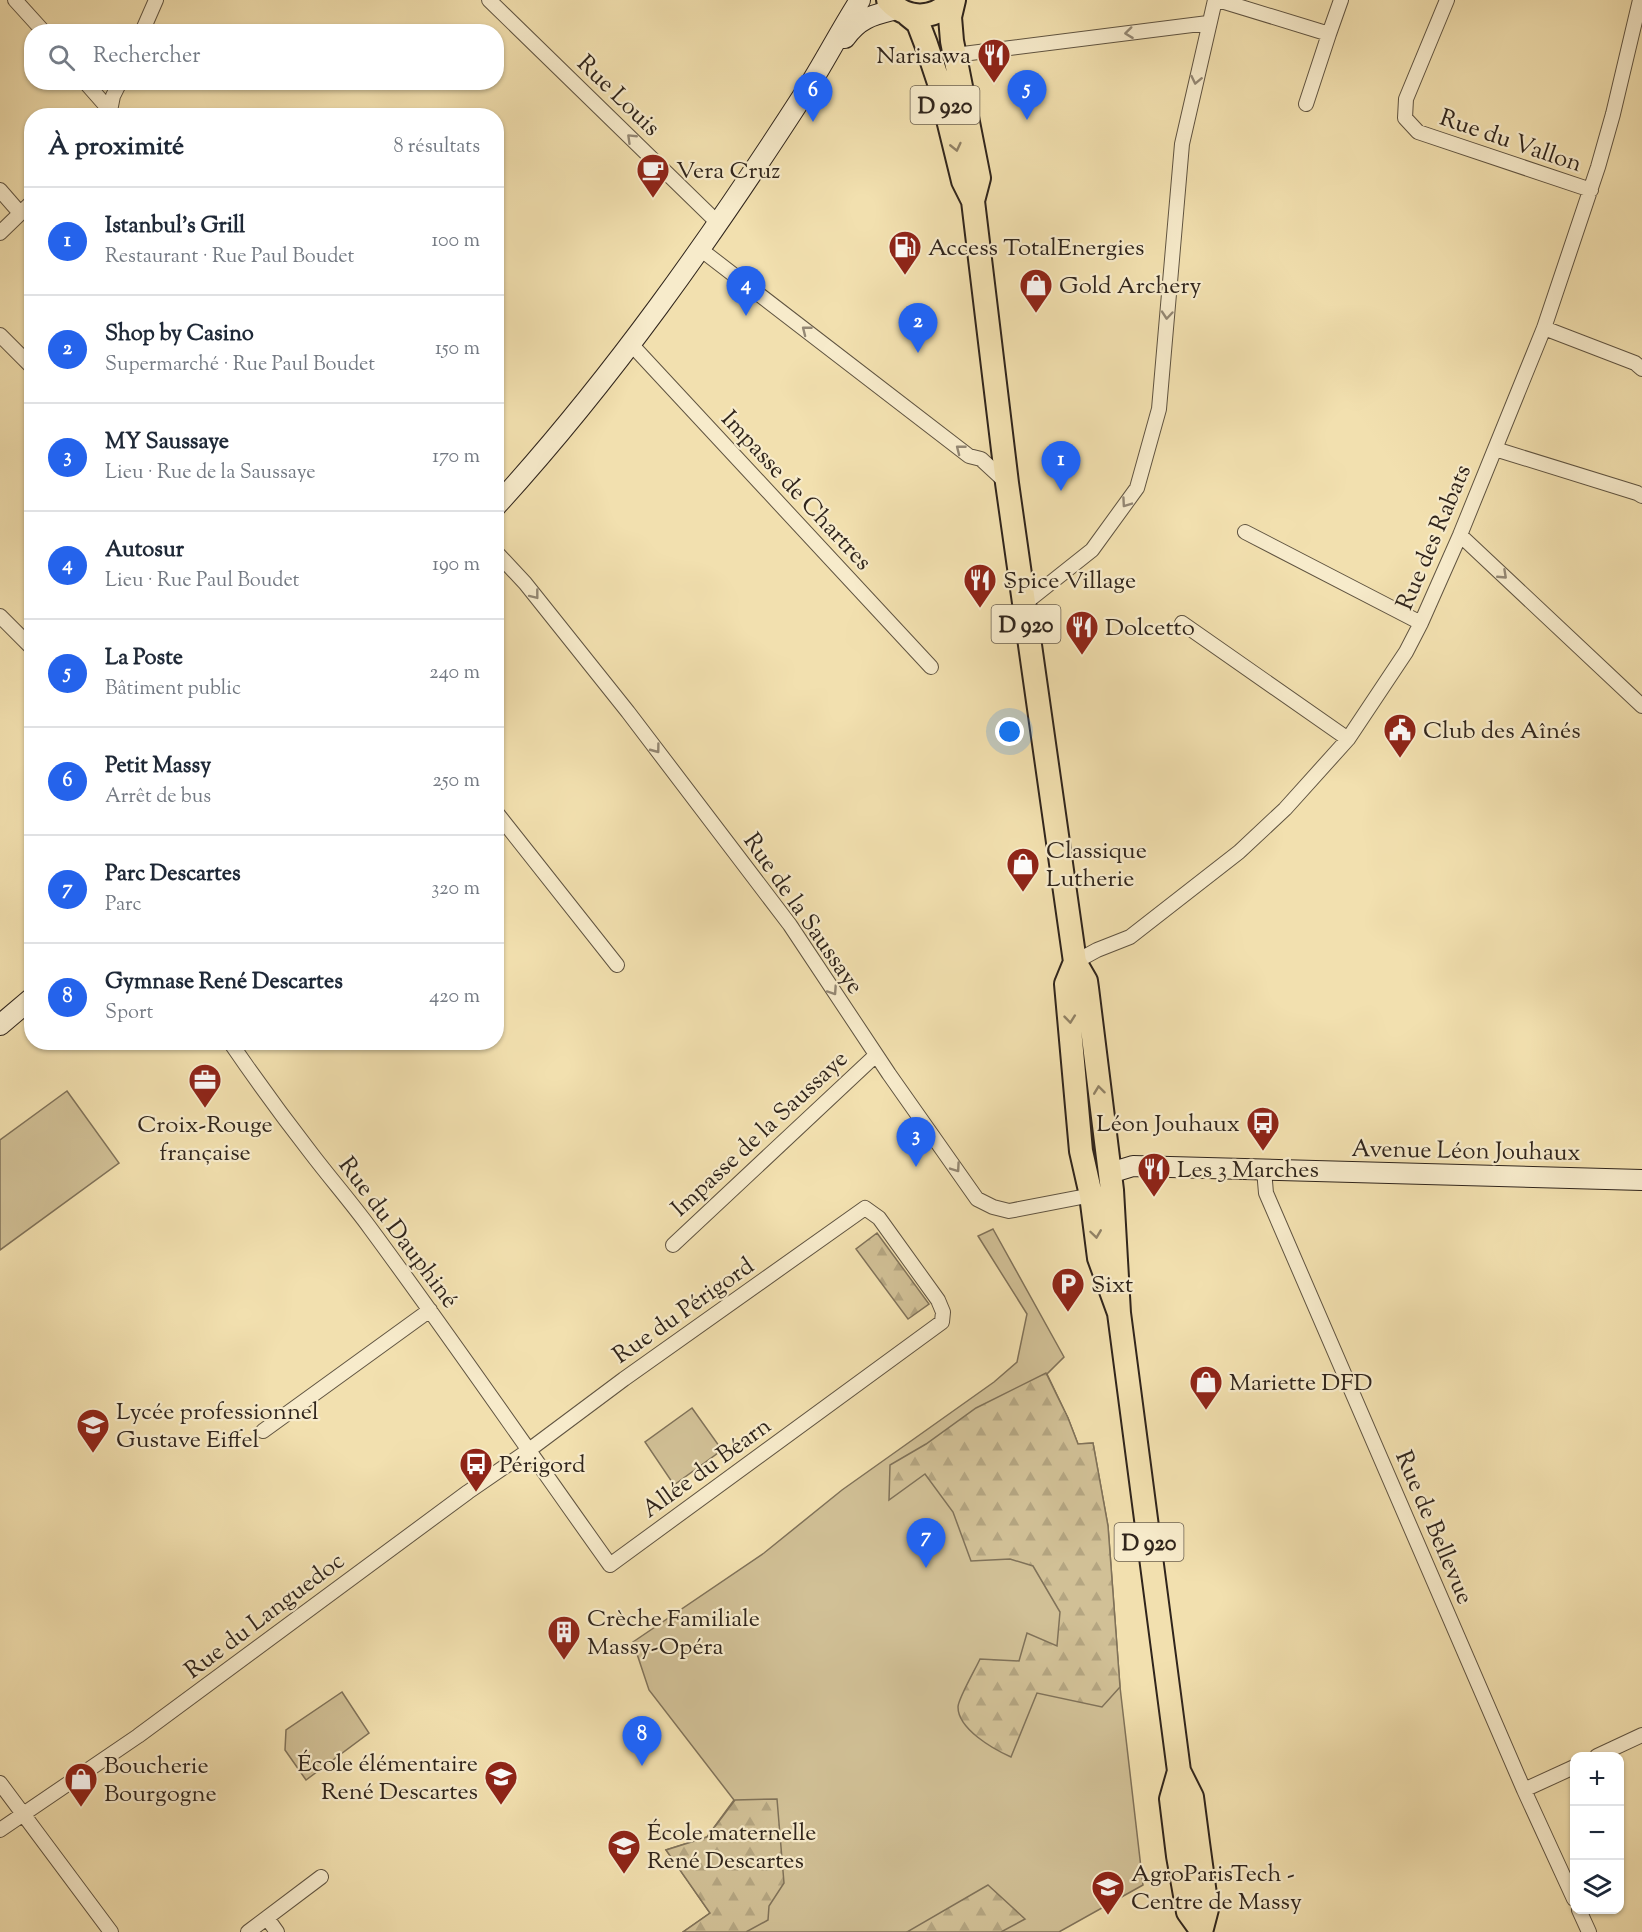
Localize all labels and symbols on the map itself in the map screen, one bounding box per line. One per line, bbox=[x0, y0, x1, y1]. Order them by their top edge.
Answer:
one-way arrow bbox=[1125, 26, 1134, 39]
restaurant icon: Narisawa bbox=[976, 37, 1012, 84]
place label: Narisawa bbox=[876, 40, 971, 74]
street label: Rue Louis bbox=[568, 48, 667, 145]
pin: 5 bbox=[1008, 70, 1046, 120]
pin: 6 bbox=[794, 72, 832, 122]
one-way arrow bbox=[1190, 75, 1203, 85]
road number: D 920 bbox=[910, 86, 980, 124]
street label: Rue du Vallon bbox=[1435, 102, 1586, 182]
one-way arrow bbox=[628, 134, 638, 145]
one-way arrow bbox=[948, 142, 961, 152]
cafe icon: Vera Cruz bbox=[635, 152, 671, 199]
place label: Vera Cruz bbox=[676, 155, 780, 189]
fuel station icon: Access TotalEnergies bbox=[887, 229, 923, 276]
place label: Access TotalEnergies bbox=[928, 232, 1145, 266]
pin: 4 bbox=[726, 266, 766, 316]
shop icon: Gold Archery bbox=[1018, 267, 1054, 314]
place label: Gold Archery bbox=[1059, 270, 1202, 304]
pin: 2 bbox=[898, 304, 938, 353]
one-way arrow bbox=[1161, 310, 1174, 319]
one-way arrow bbox=[801, 326, 812, 337]
street label: Impasse de Chartres bbox=[712, 404, 879, 579]
pin: 1 bbox=[1042, 442, 1080, 491]
one-way arrow bbox=[956, 445, 967, 456]
street label: Rue des Rabats bbox=[1389, 460, 1481, 616]
one-way arrow bbox=[1122, 496, 1133, 507]
restaurant icon: Spice Village bbox=[962, 562, 998, 609]
place label: Spice Village bbox=[1003, 565, 1136, 599]
one-way arrow bbox=[1496, 568, 1507, 579]
one-way arrow bbox=[528, 589, 539, 600]
road number: D 920 bbox=[992, 605, 1060, 643]
restaurant icon: Dolcetto bbox=[1064, 609, 1100, 656]
place label: Dolcetto bbox=[1105, 612, 1195, 646]
public building icon: Club des Aînés bbox=[1382, 712, 1418, 759]
place label: Club des Aînés bbox=[1423, 715, 1581, 749]
your location bbox=[995, 717, 1024, 746]
one-way arrow bbox=[648, 742, 659, 753]
street label: Rue de la Saussaye bbox=[734, 826, 871, 1002]
place label: Classique Lutherie bbox=[1046, 835, 1147, 897]
shop icon: Classique Lutherie bbox=[1005, 846, 1041, 893]
one-way arrow bbox=[826, 984, 837, 995]
one-way arrow bbox=[1063, 1014, 1075, 1023]
street label: Impasse de la Saussaye bbox=[664, 1043, 856, 1226]
office icon: Croix-Rouge française bbox=[187, 1062, 223, 1109]
one-way arrow bbox=[1094, 1085, 1106, 1094]
bus stop icon: Léon Jouhaux bbox=[1245, 1105, 1281, 1152]
place label: Léon Jouhaux bbox=[1096, 1108, 1240, 1142]
place label: Croix-Rouge française bbox=[137, 1109, 273, 1171]
pin: 3 bbox=[896, 1118, 936, 1167]
street label: Avenue Léon Jouhaux bbox=[1351, 1133, 1581, 1171]
street label: Rue du Dauphiné bbox=[329, 1150, 466, 1316]
restaurant icon: Les 3 Marches bbox=[1136, 1151, 1172, 1198]
place label: Les 3 Marches bbox=[1177, 1154, 1319, 1188]
one-way arrow bbox=[949, 1161, 960, 1172]
one-way arrow bbox=[1089, 1229, 1101, 1239]
street label: Rue du Périgord bbox=[607, 1250, 762, 1373]
parking icon: Sixt bbox=[1050, 1266, 1086, 1313]
place label: Sixt bbox=[1091, 1269, 1133, 1303]
shop icon: Mariette DFD bbox=[1188, 1364, 1224, 1411]
place label: Mariette DFD bbox=[1229, 1367, 1373, 1401]
place label: Lycée professionnel Gustave Eiffel bbox=[116, 1396, 319, 1458]
school or university icon: Lycée professionnel Gustave Eiffel bbox=[75, 1407, 111, 1454]
street label: Allée du Béarn bbox=[635, 1410, 779, 1527]
bus stop icon: Périgord bbox=[458, 1446, 494, 1493]
street label: Rue de Bellevue bbox=[1385, 1446, 1481, 1610]
place label: Périgord bbox=[499, 1449, 586, 1483]
pin: 7 bbox=[906, 1518, 946, 1568]
road number: D 920 bbox=[1114, 1523, 1184, 1561]
street label: Rue du Languedoc bbox=[178, 1545, 352, 1688]
place label: Crèche Familiale Massy-Opéra bbox=[587, 1603, 760, 1665]
building icon: Crèche Familiale Massy-Opéra bbox=[546, 1614, 582, 1661]
pin: 8 bbox=[622, 1716, 662, 1766]
place label: École élémentaire René Descartes bbox=[297, 1748, 478, 1810]
place label: Boucherie Bourgogne bbox=[104, 1750, 217, 1812]
school or university icon: École élémentaire René Descartes bbox=[483, 1759, 519, 1806]
shop icon: Boucherie Bourgogne bbox=[63, 1761, 99, 1808]
place label: École maternelle René Descartes bbox=[647, 1817, 817, 1879]
school or university icon: École maternelle René Descartes bbox=[606, 1828, 642, 1875]
place label: AgroParisTech - Centre de Massy bbox=[1131, 1858, 1302, 1920]
school or university icon: AgroParisTech - Centre de Massy bbox=[1090, 1869, 1126, 1916]

